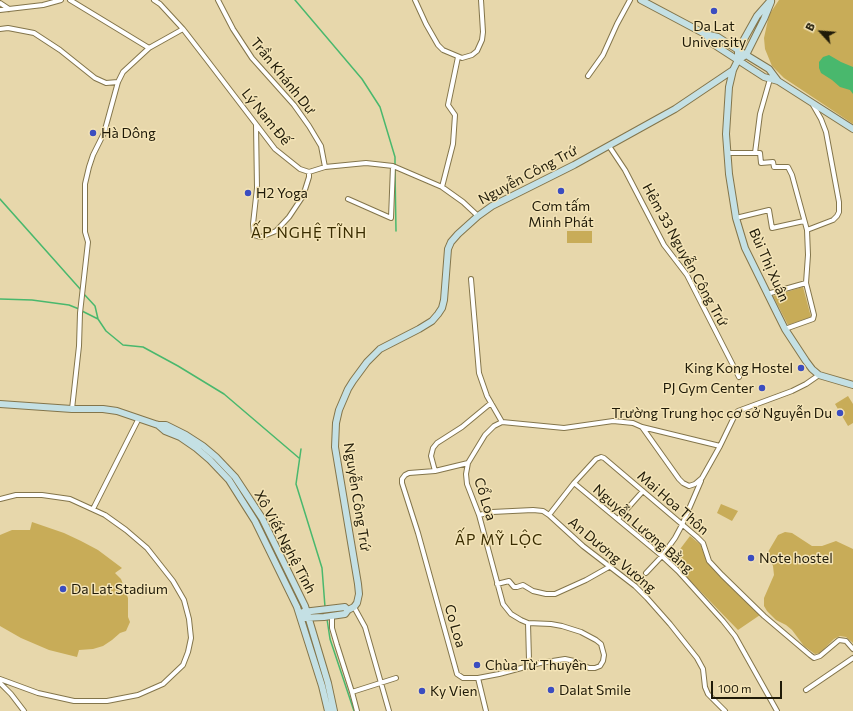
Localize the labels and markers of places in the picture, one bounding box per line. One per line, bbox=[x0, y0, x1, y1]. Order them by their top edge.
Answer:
marker: Da Lat University bbox=[709, 6, 719, 16]
place label: Da Lat University bbox=[682, 18, 746, 50]
place label: Hà Dông bbox=[101, 125, 156, 141]
marker: Hà Dông bbox=[88, 128, 98, 138]
place label: H2 Yoga bbox=[256, 185, 308, 201]
marker: Cơm tấm Minh Phát bbox=[556, 186, 566, 196]
marker: H2 Yoga bbox=[243, 188, 253, 198]
place label: Cơm tấm Minh Phát bbox=[528, 198, 594, 230]
place label: King Kong Hostel bbox=[685, 360, 793, 376]
marker: King Kong Hostel bbox=[796, 363, 806, 373]
place label: PJ Gym Center bbox=[663, 380, 754, 396]
marker: PJ Gym Center bbox=[757, 383, 767, 393]
place label: Trường Trung học cơ sở Nguyễn Du bbox=[611, 405, 832, 421]
marker: Trường Trung học cơ sở Nguyễn Du bbox=[835, 408, 845, 418]
place label: Note hostel bbox=[759, 550, 833, 566]
marker: Note hostel bbox=[746, 553, 756, 563]
place label: Da Lat Stadium bbox=[71, 581, 168, 597]
marker: Da Lat Stadium bbox=[58, 584, 68, 594]
place label: Chùa Từ Thuyên bbox=[485, 657, 587, 673]
marker: Chùa Từ Thuyên bbox=[472, 660, 482, 670]
place label: Dalat Smile bbox=[559, 682, 631, 698]
place label: Ky Vien bbox=[430, 683, 477, 699]
marker: Dalat Smile bbox=[546, 685, 556, 695]
marker: Ky Vien bbox=[417, 686, 427, 696]

